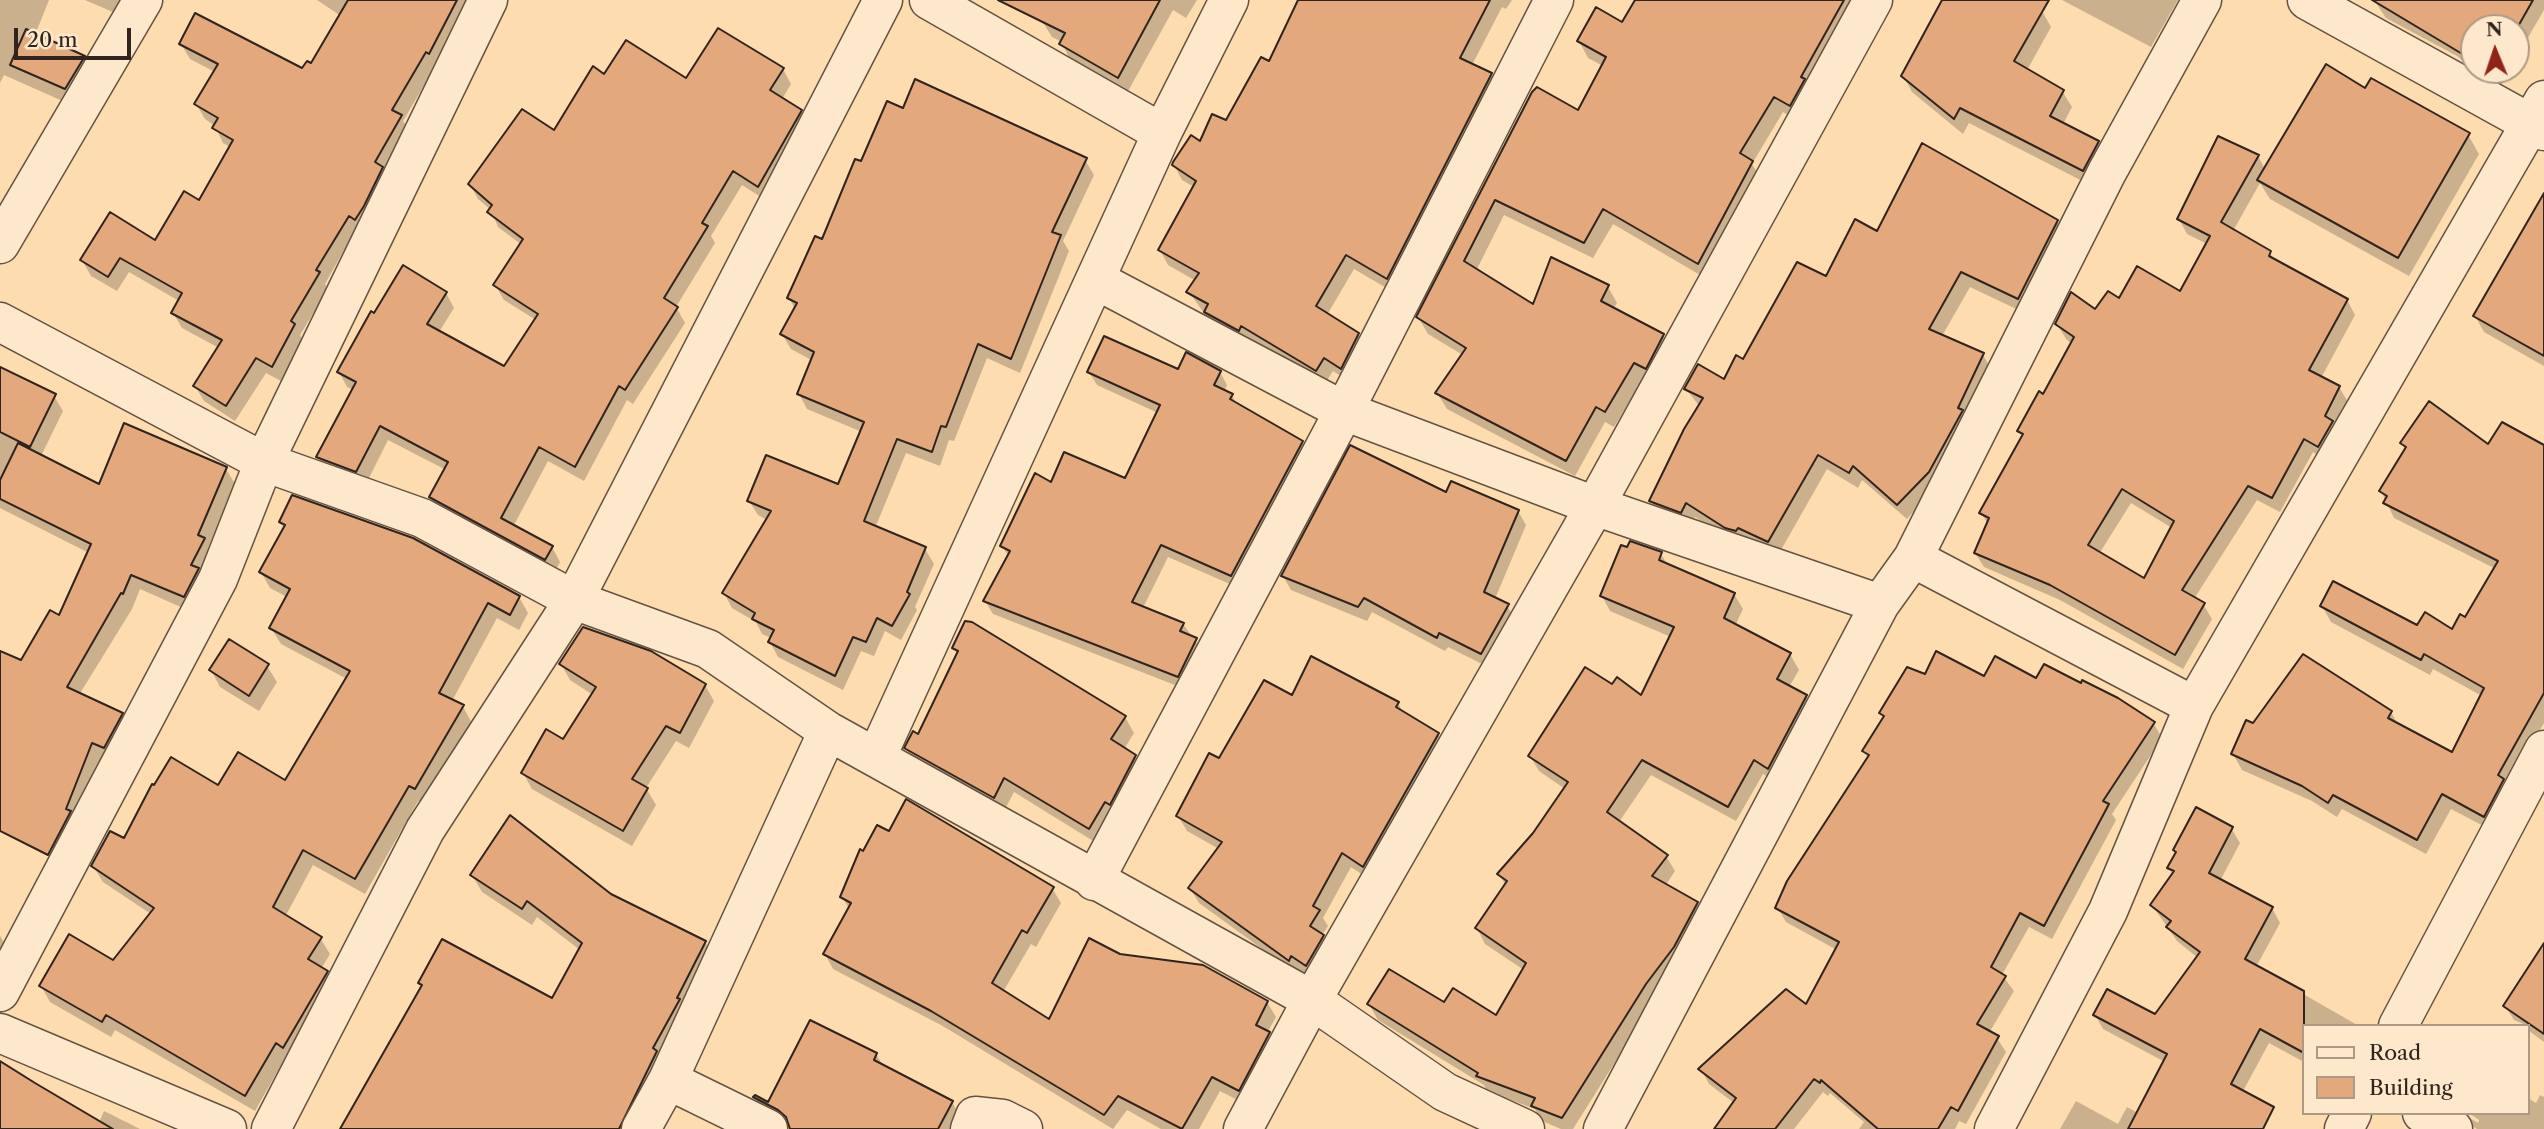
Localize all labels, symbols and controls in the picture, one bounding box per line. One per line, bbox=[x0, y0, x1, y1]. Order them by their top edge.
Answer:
scale bar bbox=[18, 14, 135, 58]
north arrow bbox=[2460, 14, 2530, 84]
text: N bbox=[2486, 18, 2503, 41]
text: 20 m bbox=[27, 27, 78, 52]
legend bbox=[2302, 1024, 2530, 1115]
text: Road bbox=[2369, 1040, 2421, 1065]
text: Building bbox=[2369, 1075, 2453, 1100]

